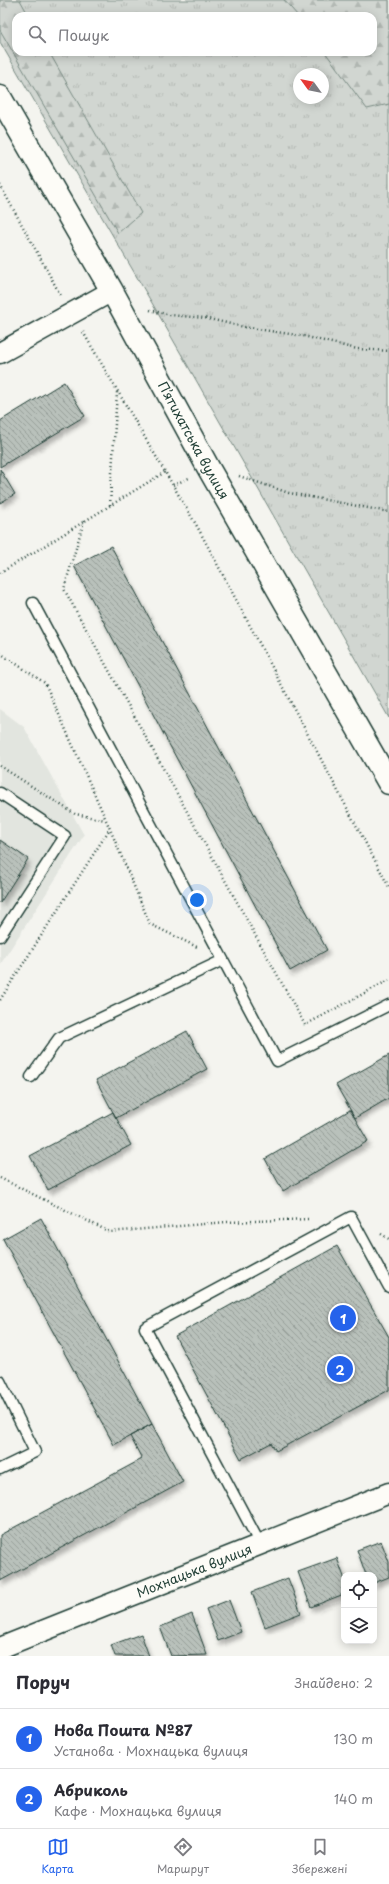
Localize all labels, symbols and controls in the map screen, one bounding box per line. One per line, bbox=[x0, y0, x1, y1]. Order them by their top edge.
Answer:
search box bbox=[12, 12, 377, 56]
icon: search bbox=[26, 23, 48, 45]
text: Пошук bbox=[58, 23, 109, 46]
north arrow bbox=[293, 68, 329, 104]
street label: П’ятихатська вулиця bbox=[154, 378, 234, 502]
your location bbox=[187, 890, 207, 910]
pin: 1 bbox=[330, 1303, 356, 1333]
pin: 2 bbox=[327, 1354, 353, 1384]
street label: Мохнацька вулиця bbox=[134, 1539, 254, 1602]
map controls bbox=[341, 1572, 377, 1644]
button: locate bbox=[341, 1572, 377, 1608]
button: layers bbox=[341, 1608, 377, 1644]
text: Поруч bbox=[16, 1669, 70, 1695]
text: Знайдено: 2 bbox=[294, 1673, 373, 1692]
text: Нова Пошта №87 bbox=[54, 1718, 192, 1741]
text: 1 bbox=[26, 1729, 32, 1748]
text: 130 m bbox=[334, 1729, 373, 1748]
text: Установа · Мохнацька вулиця bbox=[54, 1741, 248, 1760]
text: Абриколь bbox=[54, 1778, 128, 1801]
text: 2 bbox=[24, 1789, 34, 1808]
text: 140 m bbox=[334, 1789, 373, 1808]
text: Кафе · Мохнацька вулиця bbox=[54, 1801, 222, 1820]
tab: Карта bbox=[42, 1836, 74, 1877]
tab: Маршрут bbox=[157, 1836, 209, 1877]
tab: Збережені bbox=[292, 1836, 347, 1877]

